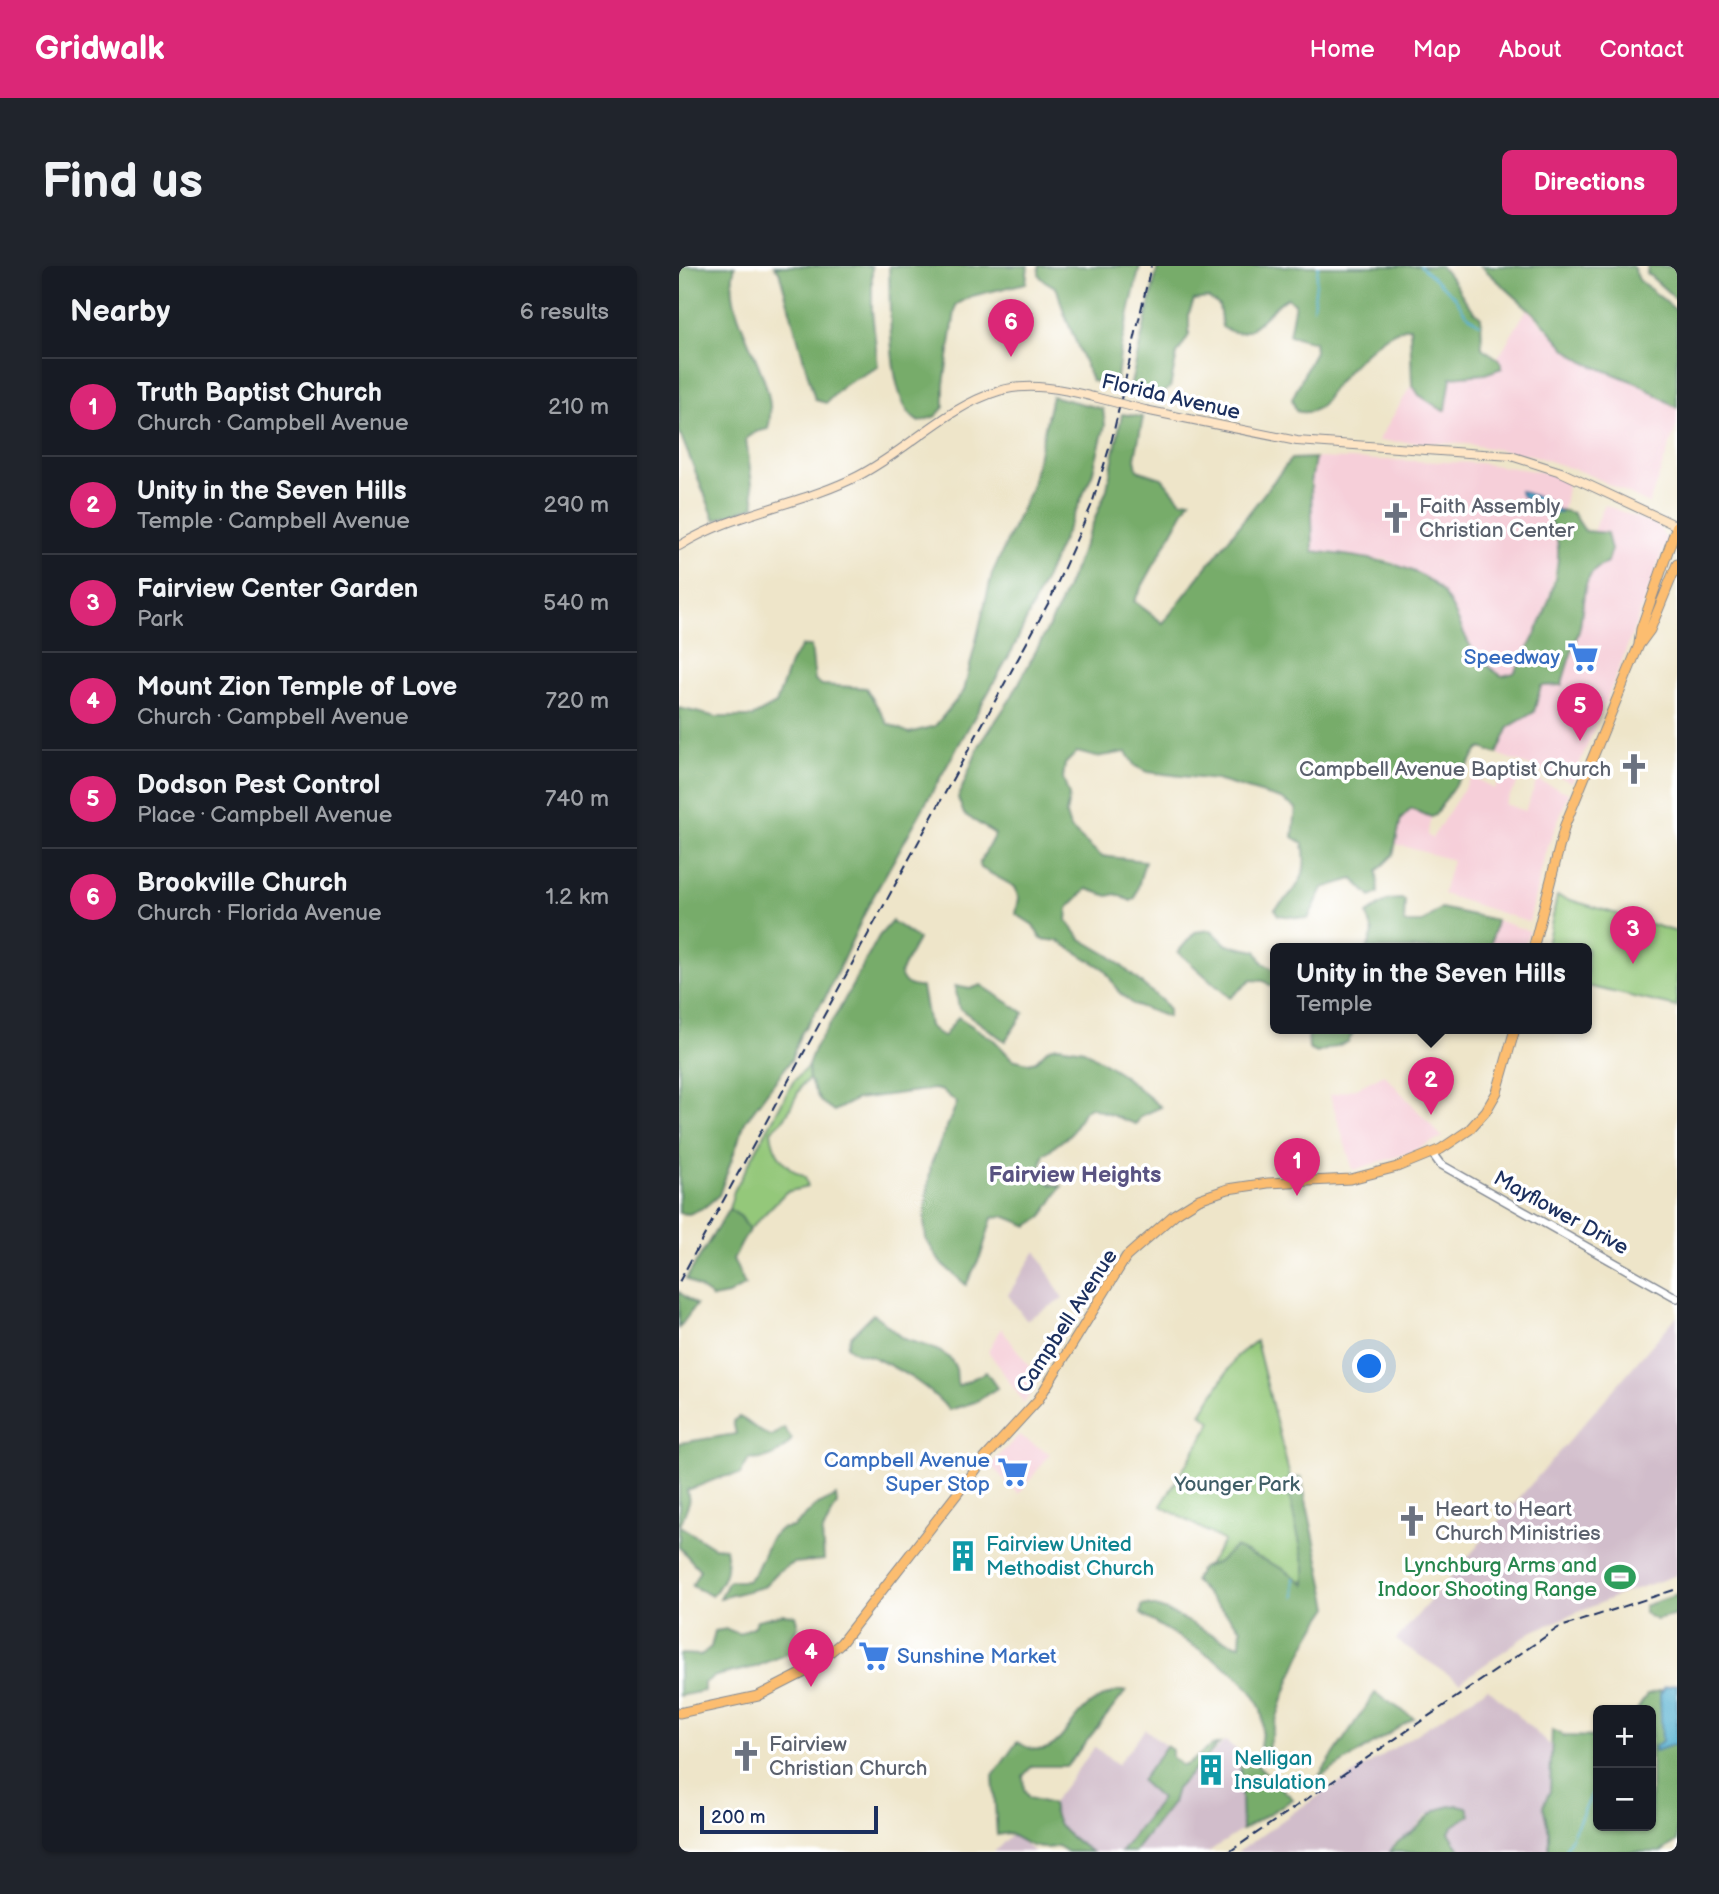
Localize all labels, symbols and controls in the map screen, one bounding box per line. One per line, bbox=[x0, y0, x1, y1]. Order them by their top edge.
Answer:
text: Gridwalk bbox=[35, 29, 165, 69]
text: Home bbox=[1310, 35, 1375, 64]
text: Map bbox=[1413, 35, 1461, 64]
text: About bbox=[1499, 35, 1561, 64]
text: Contact bbox=[1599, 35, 1684, 64]
button: Directions bbox=[1502, 150, 1677, 215]
text: Find us bbox=[42, 153, 203, 212]
text: Nearby bbox=[70, 294, 170, 330]
text: 6 results bbox=[520, 298, 609, 326]
pin: 6 bbox=[988, 299, 1034, 357]
street label: Florida Avenue bbox=[1099, 369, 1243, 425]
text: Truth Baptist Church bbox=[137, 378, 382, 409]
text: 1 bbox=[88, 393, 98, 421]
text: 210 m bbox=[548, 393, 609, 421]
text: Church · Campbell Avenue bbox=[137, 409, 409, 437]
text: Unity in the Seven Hills bbox=[137, 476, 407, 507]
text: 2 bbox=[86, 491, 100, 519]
text: 290 m bbox=[543, 491, 609, 519]
place label: Faith Assembly Christian Center bbox=[1419, 494, 1575, 543]
church icon: Faith Assembly Christian Center bbox=[1379, 501, 1413, 535]
text: Temple · Campbell Avenue bbox=[137, 507, 410, 535]
text: Fairview Center Garden bbox=[137, 574, 418, 605]
text: 3 bbox=[86, 589, 100, 617]
text: 540 m bbox=[543, 589, 609, 617]
text: Park bbox=[137, 605, 183, 633]
supermarket icon: Speedway bbox=[1566, 640, 1600, 674]
place label: Speedway bbox=[1464, 645, 1561, 670]
text: Mount Zion Temple of Love bbox=[137, 672, 457, 703]
pin: 5 bbox=[1557, 683, 1603, 741]
text: 4 bbox=[86, 687, 100, 715]
text: 720 m bbox=[545, 687, 609, 715]
text: Church · Campbell Avenue bbox=[137, 703, 409, 731]
church icon: Campbell Avenue Baptist Church bbox=[1617, 752, 1651, 786]
place label: Campbell Avenue Baptist Church bbox=[1299, 757, 1611, 782]
text: Dodson Pest Control bbox=[137, 770, 380, 801]
text: 5 bbox=[86, 785, 100, 813]
text: 740 m bbox=[545, 785, 609, 813]
text: Place · Campbell Avenue bbox=[137, 801, 392, 829]
text: Brookville Church bbox=[137, 868, 347, 899]
text: 6 bbox=[86, 883, 100, 911]
text: 1.2 km bbox=[546, 883, 609, 911]
text: Church · Florida Avenue bbox=[137, 899, 382, 927]
pin: 3 bbox=[1610, 906, 1656, 964]
popup bbox=[1270, 943, 1592, 1034]
text: Unity in the Seven Hills bbox=[1296, 959, 1566, 990]
text: Temple bbox=[1296, 990, 1372, 1018]
pin: 2 bbox=[1408, 1057, 1454, 1115]
pin: 1 bbox=[1274, 1138, 1320, 1196]
district label: Fairview Heights bbox=[989, 1161, 1161, 1189]
street label: Mayflower Drive bbox=[1489, 1166, 1633, 1260]
street label: Campbell Avenue bbox=[1011, 1245, 1123, 1397]
your location bbox=[1352, 1349, 1386, 1383]
place label: Campbell Avenue Super Stop bbox=[824, 1448, 990, 1497]
supermarket icon: Campbell Avenue Super Stop bbox=[996, 1455, 1030, 1489]
park label: Younger Park bbox=[1173, 1472, 1301, 1497]
place label: Heart to Heart Church Ministries bbox=[1435, 1497, 1601, 1546]
church icon: Heart to Heart Church Ministries bbox=[1395, 1504, 1429, 1538]
place label: Fairview United Methodist Church bbox=[986, 1532, 1154, 1581]
building icon: Fairview United Methodist Church bbox=[946, 1539, 980, 1573]
place label: Lynchburg Arms and Indoor Shooting Range bbox=[1378, 1553, 1597, 1602]
sports icon: Lynchburg Arms and Indoor Shooting Range bbox=[1603, 1560, 1637, 1594]
pin: 4 bbox=[788, 1629, 834, 1687]
supermarket icon: Sunshine Market bbox=[857, 1639, 891, 1673]
place label: Sunshine Market bbox=[897, 1644, 1057, 1669]
map controls bbox=[1593, 1705, 1656, 1831]
button: + bbox=[1593, 1705, 1656, 1768]
place label: Fairview Christian Church bbox=[769, 1732, 927, 1781]
church icon: Fairview Christian Church bbox=[729, 1739, 763, 1773]
place label: Nelligan Insulation bbox=[1234, 1746, 1326, 1795]
building icon: Nelligan Insulation bbox=[1194, 1753, 1228, 1787]
button: − bbox=[1593, 1768, 1656, 1831]
scale bar bbox=[700, 1803, 879, 1835]
text: 200 m bbox=[711, 1806, 765, 1829]

